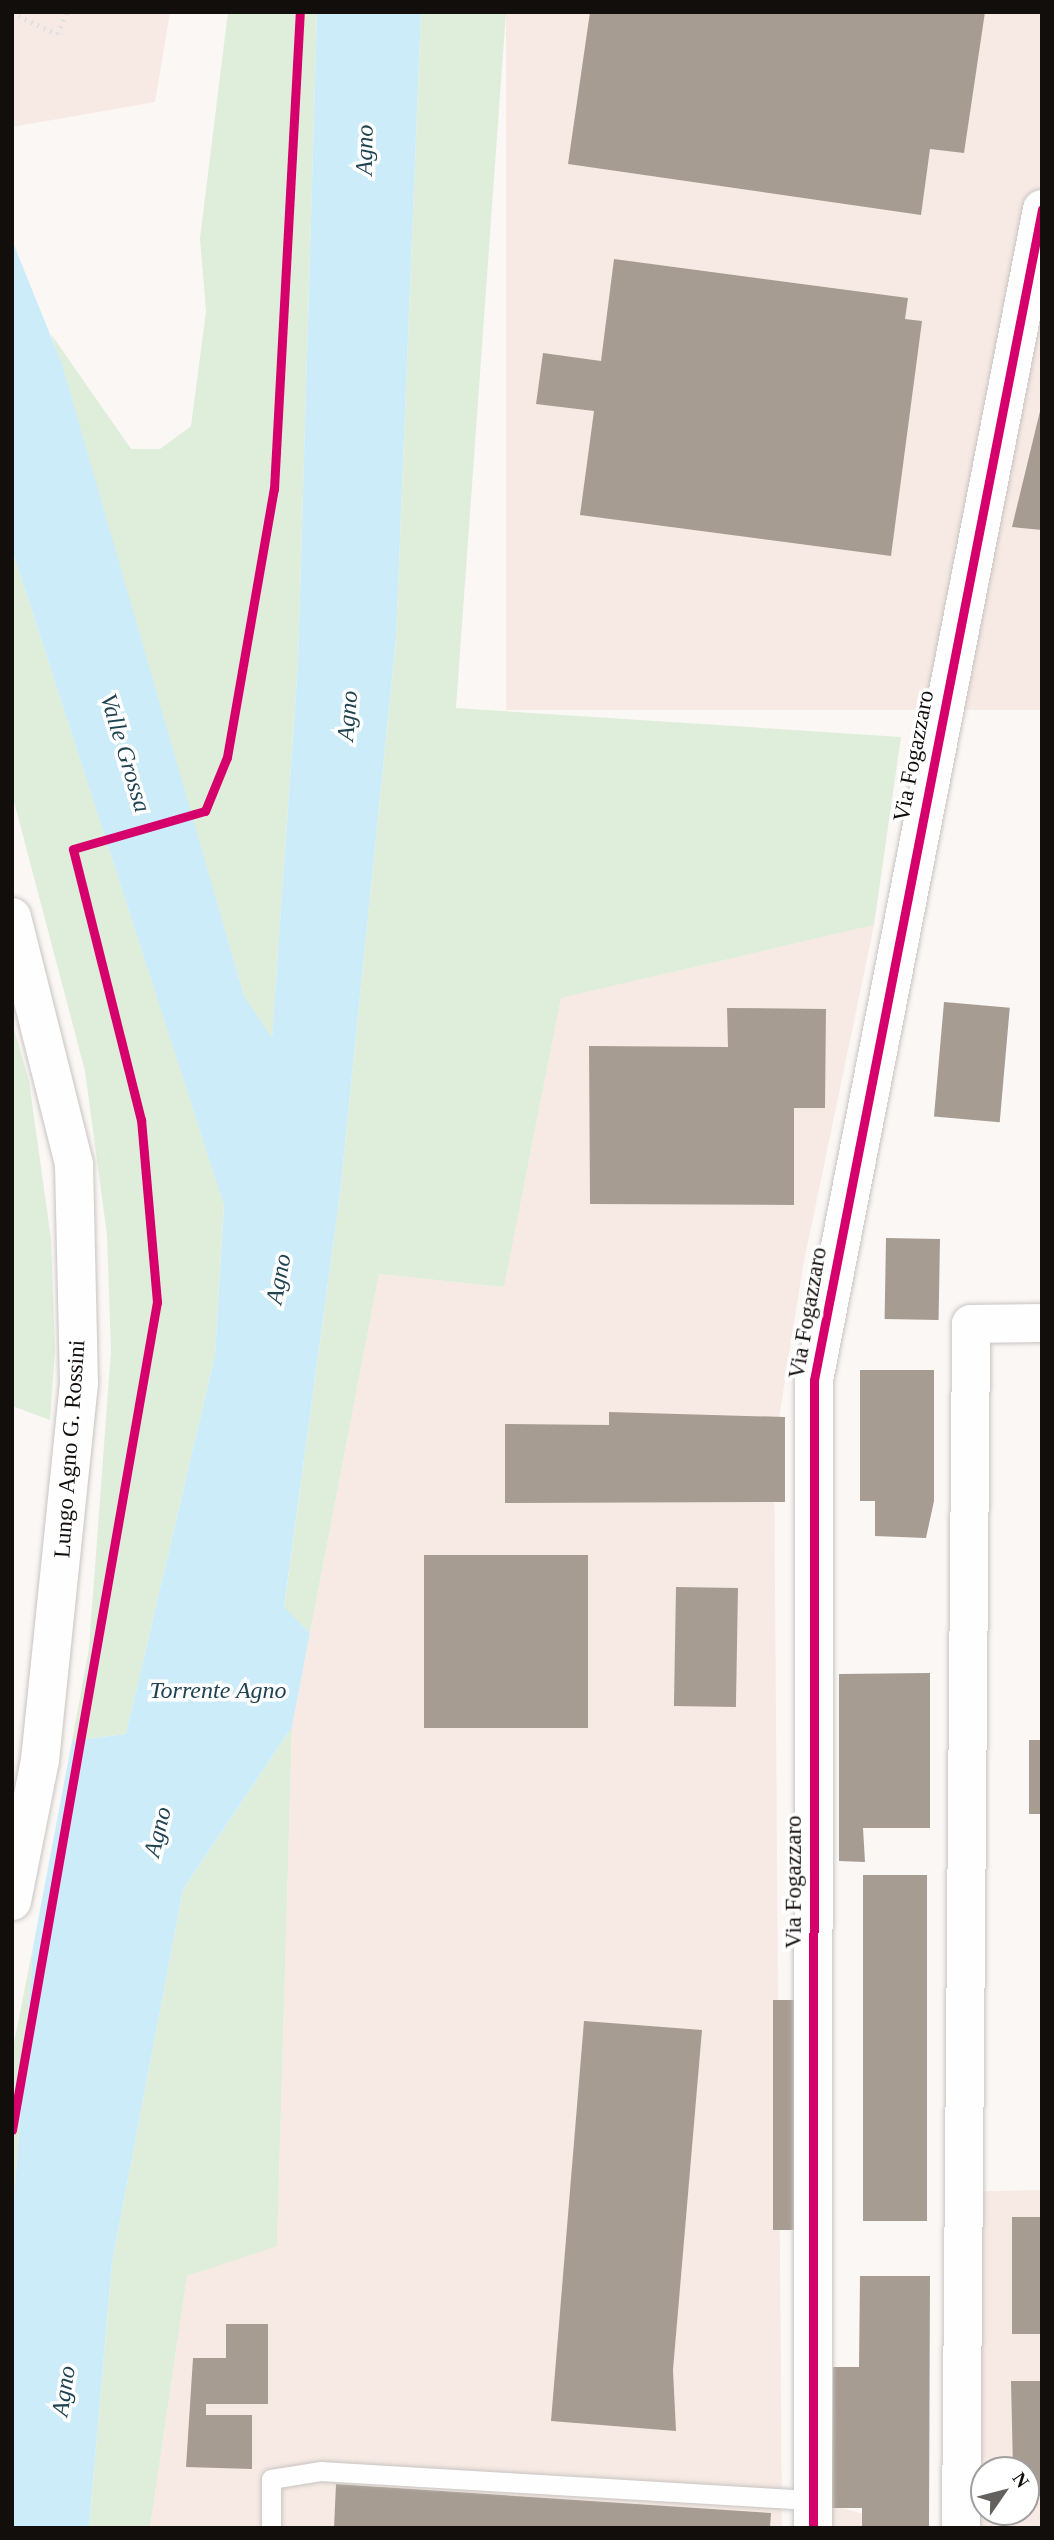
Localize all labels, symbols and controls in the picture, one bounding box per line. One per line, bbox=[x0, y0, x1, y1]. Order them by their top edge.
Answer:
water label: Agno bbox=[350, 124, 380, 176]
street label: Via Fogazzaro bbox=[888, 688, 940, 824]
water label: Valle Grossa bbox=[93, 690, 157, 816]
water label: Agno bbox=[331, 690, 365, 742]
street label: Via Fogazzaro bbox=[783, 1245, 833, 1381]
water label: Agno bbox=[260, 1251, 298, 1307]
street label: Lungo Agno G. Rossini bbox=[49, 1338, 91, 1560]
water label: Torrente Agno bbox=[149, 1677, 287, 1705]
water label: Agno bbox=[138, 1804, 178, 1860]
street label: Via Fogazzaro bbox=[780, 1815, 808, 1949]
water label: Agno bbox=[46, 2364, 82, 2418]
north arrow bbox=[970, 2456, 1040, 2526]
text: N bbox=[1008, 2468, 1034, 2491]

